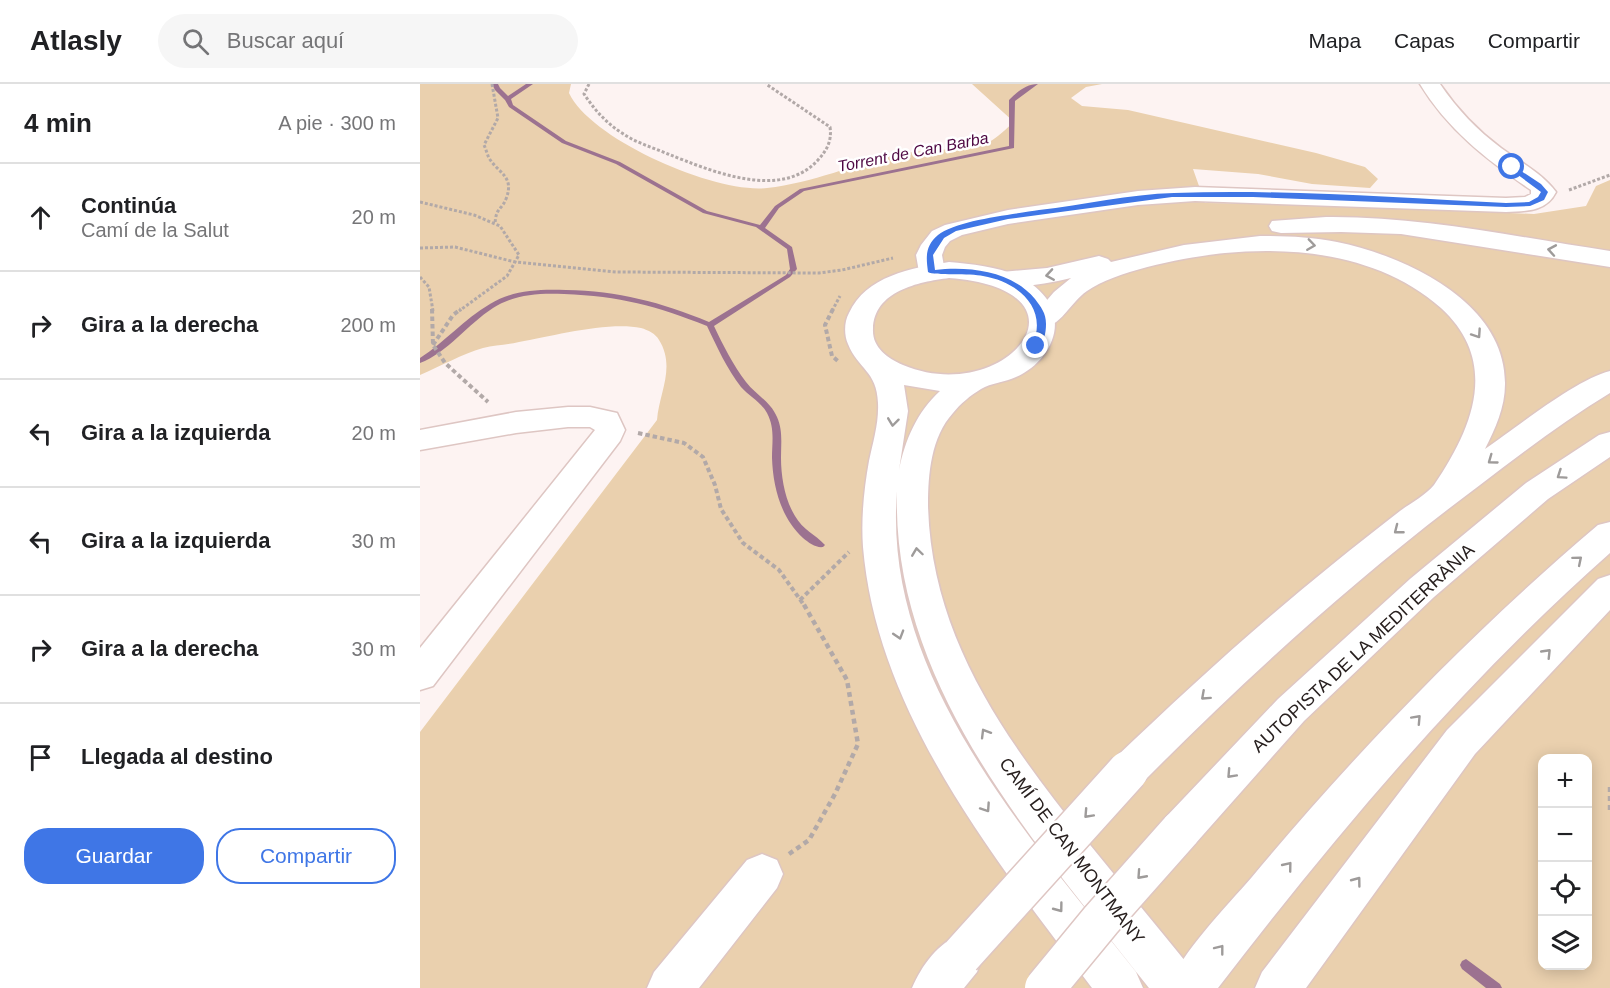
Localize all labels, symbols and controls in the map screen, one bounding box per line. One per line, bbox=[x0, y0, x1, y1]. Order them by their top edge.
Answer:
search box bbox=[158, 14, 578, 68]
text: Atlasly bbox=[30, 25, 122, 56]
icon: search bbox=[179, 25, 212, 58]
text: Buscar aquí bbox=[227, 28, 344, 53]
text: Mapa bbox=[1309, 29, 1361, 52]
text: Capas bbox=[1394, 29, 1455, 52]
text: Compartir bbox=[1488, 29, 1580, 52]
text: 4 min bbox=[24, 108, 92, 138]
text: A pie · 300 m bbox=[278, 112, 396, 134]
water label: Torrent de Can Barba bbox=[836, 129, 990, 175]
route start bbox=[1498, 153, 1524, 179]
text: Continúa bbox=[81, 193, 176, 218]
icon: ahead bbox=[24, 201, 57, 234]
text: 20 m bbox=[352, 206, 396, 228]
text: Camí de la Salut bbox=[81, 219, 229, 241]
one-way arrow bbox=[1306, 239, 1315, 251]
one-way arrow bbox=[1548, 245, 1557, 257]
one-way arrow bbox=[1045, 269, 1054, 281]
icon: right bbox=[24, 309, 57, 342]
text: Gira a la derecha bbox=[81, 312, 258, 337]
text: 200 m bbox=[340, 314, 396, 336]
one-way arrow bbox=[1470, 327, 1481, 338]
route end bbox=[1022, 332, 1048, 358]
icon: left bbox=[24, 417, 57, 450]
one-way arrow bbox=[887, 417, 899, 427]
text: Gira a la izquierda bbox=[81, 420, 271, 445]
text: 20 m bbox=[352, 422, 396, 444]
one-way arrow bbox=[1488, 453, 1499, 464]
one-way arrow bbox=[1557, 468, 1568, 479]
one-way arrow bbox=[1394, 522, 1405, 533]
icon: left bbox=[24, 525, 57, 558]
text: Gira a la izquierda bbox=[81, 528, 271, 553]
text: 30 m bbox=[352, 530, 396, 552]
street label: AUTOPISTA DE LA MEDITERRÀNIA bbox=[1248, 540, 1478, 756]
one-way arrow bbox=[911, 547, 923, 556]
one-way arrow bbox=[1572, 556, 1583, 567]
one-way arrow bbox=[891, 629, 904, 640]
icon: right bbox=[24, 633, 57, 666]
text: Gira a la derecha bbox=[81, 636, 258, 661]
text: 30 m bbox=[352, 638, 396, 660]
one-way arrow bbox=[1540, 649, 1551, 660]
one-way arrow bbox=[1201, 689, 1212, 700]
one-way arrow bbox=[1409, 716, 1420, 727]
one-way arrow bbox=[981, 729, 993, 739]
icon: arrive bbox=[24, 741, 57, 774]
text: Llegada al destino bbox=[81, 744, 273, 769]
street label: CAMÍ DE CAN MONTMANY bbox=[995, 754, 1149, 948]
map controls bbox=[1538, 754, 1592, 970]
button: + bbox=[1538, 754, 1592, 808]
one-way arrow bbox=[1227, 767, 1238, 778]
one-way arrow bbox=[979, 802, 990, 813]
one-way arrow bbox=[1084, 807, 1095, 817]
button: − bbox=[1538, 808, 1592, 862]
button: Guardar bbox=[24, 828, 204, 884]
button: Compartir bbox=[216, 828, 396, 884]
one-way arrow bbox=[1281, 862, 1292, 873]
button: locate bbox=[1538, 862, 1592, 916]
one-way arrow bbox=[1137, 868, 1148, 878]
one-way arrow bbox=[1350, 877, 1361, 888]
one-way arrow bbox=[1052, 901, 1063, 912]
button: layers bbox=[1538, 916, 1592, 970]
one-way arrow bbox=[1213, 945, 1224, 956]

